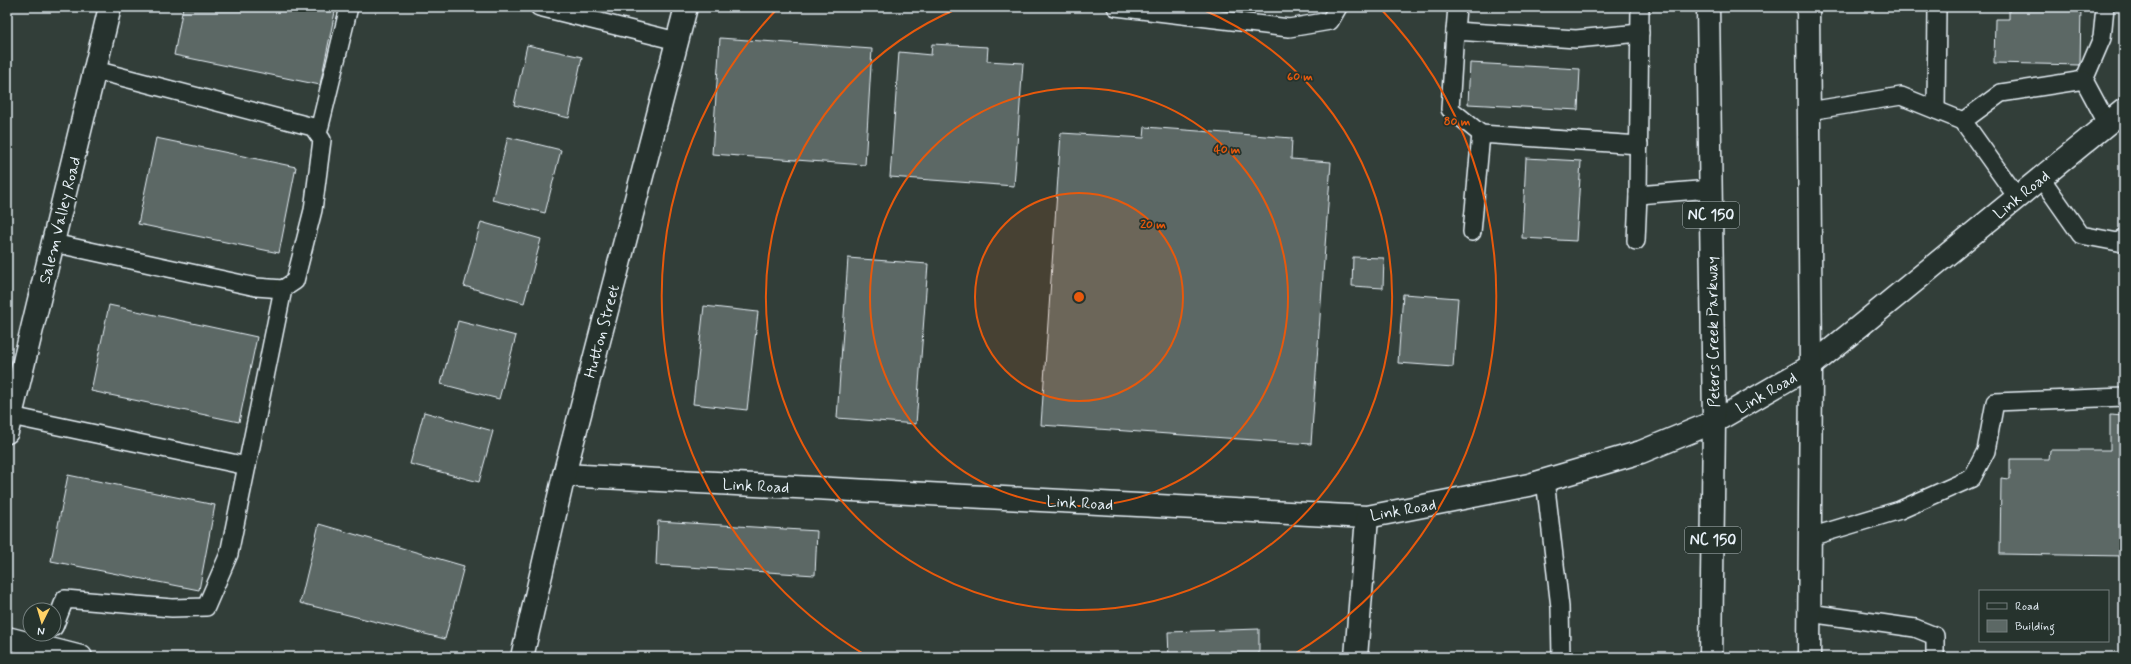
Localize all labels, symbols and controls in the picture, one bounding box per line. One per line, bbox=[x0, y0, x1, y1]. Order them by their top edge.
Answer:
text: 60 m bbox=[1287, 69, 1313, 85]
text: 80 m bbox=[1444, 114, 1471, 130]
text: 40 m bbox=[1214, 142, 1241, 158]
street label: Salem Valley Road bbox=[34, 154, 86, 286]
street label: Link Road bbox=[1989, 166, 2055, 224]
road number: NC 150 bbox=[1683, 202, 1739, 228]
text: 20 m bbox=[1140, 217, 1166, 233]
street label: Peters Creek Parkway bbox=[1702, 256, 1725, 408]
street label: Hutton Street bbox=[580, 282, 625, 381]
centre of rings bbox=[1072, 290, 1086, 304]
street label: Link Road bbox=[1733, 368, 1801, 419]
street label: Link Road bbox=[722, 474, 790, 499]
street label: Link Road bbox=[1046, 491, 1114, 516]
street label: Link Road bbox=[1369, 494, 1438, 527]
road number: NC 150 bbox=[1685, 527, 1741, 553]
legend bbox=[1979, 590, 2109, 642]
text: Road bbox=[2015, 599, 2039, 615]
north arrow bbox=[22, 602, 62, 642]
text: Building bbox=[2015, 619, 2055, 636]
text: N bbox=[37, 624, 45, 638]

